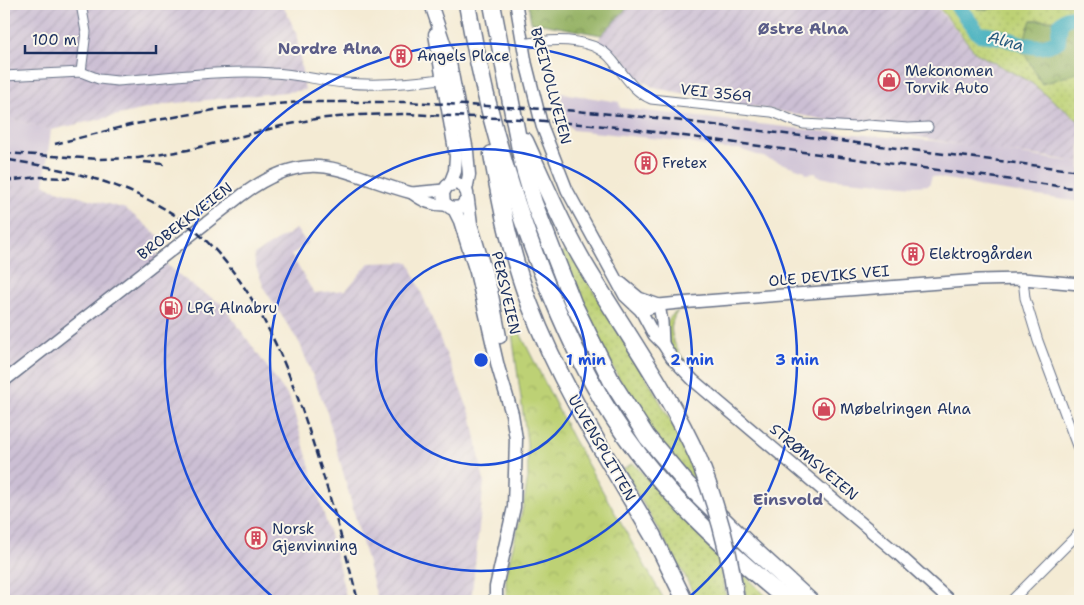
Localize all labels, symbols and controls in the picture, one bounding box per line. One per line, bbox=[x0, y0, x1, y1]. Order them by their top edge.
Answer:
district label: Østre Alna bbox=[758, 18, 848, 39]
scale bar bbox=[25, 22, 156, 54]
street label: BREIVOLLVEIEN bbox=[526, 25, 576, 147]
water label: Alna bbox=[986, 26, 1026, 56]
text: 100 m bbox=[32, 30, 77, 50]
district label: Nordre Alna bbox=[278, 38, 382, 59]
building icon: Angels Place bbox=[389, 44, 413, 68]
place label: Angels Place bbox=[417, 46, 510, 66]
place label: Mekonomen Torvik Auto bbox=[905, 61, 993, 98]
shop icon: Mekonomen Torvik Auto bbox=[877, 68, 901, 92]
street label: VEI 3569 bbox=[679, 79, 753, 107]
building icon: Fretex bbox=[634, 151, 658, 175]
place label: Fretex bbox=[662, 153, 707, 173]
street label: BROBEKKVEIEN bbox=[133, 178, 237, 264]
building icon: Elektrogården bbox=[901, 242, 925, 266]
place label: Elektrogården bbox=[929, 244, 1033, 264]
street label: PERSVEIEN bbox=[487, 249, 525, 337]
street label: OLE DEVIKS VEI bbox=[768, 261, 890, 291]
fuel station icon: LPG Alnabru bbox=[159, 296, 183, 320]
place label: LPG Alnabru bbox=[187, 298, 277, 318]
text: 1 min bbox=[566, 350, 606, 370]
text: 2 min bbox=[670, 350, 714, 370]
text: 3 min bbox=[775, 350, 819, 370]
centre of rings bbox=[472, 351, 490, 369]
street label: ULVENSPLITTEN bbox=[564, 391, 640, 505]
shop icon: Møbelringen Alna bbox=[812, 397, 836, 421]
place label: Møbelringen Alna bbox=[840, 399, 971, 419]
street label: STRØMSVEIEN bbox=[765, 419, 863, 505]
district label: Einsvold bbox=[753, 489, 823, 510]
place label: Norsk Gjenvinning bbox=[272, 519, 357, 556]
building icon: Norsk Gjenvinning bbox=[244, 526, 268, 550]

